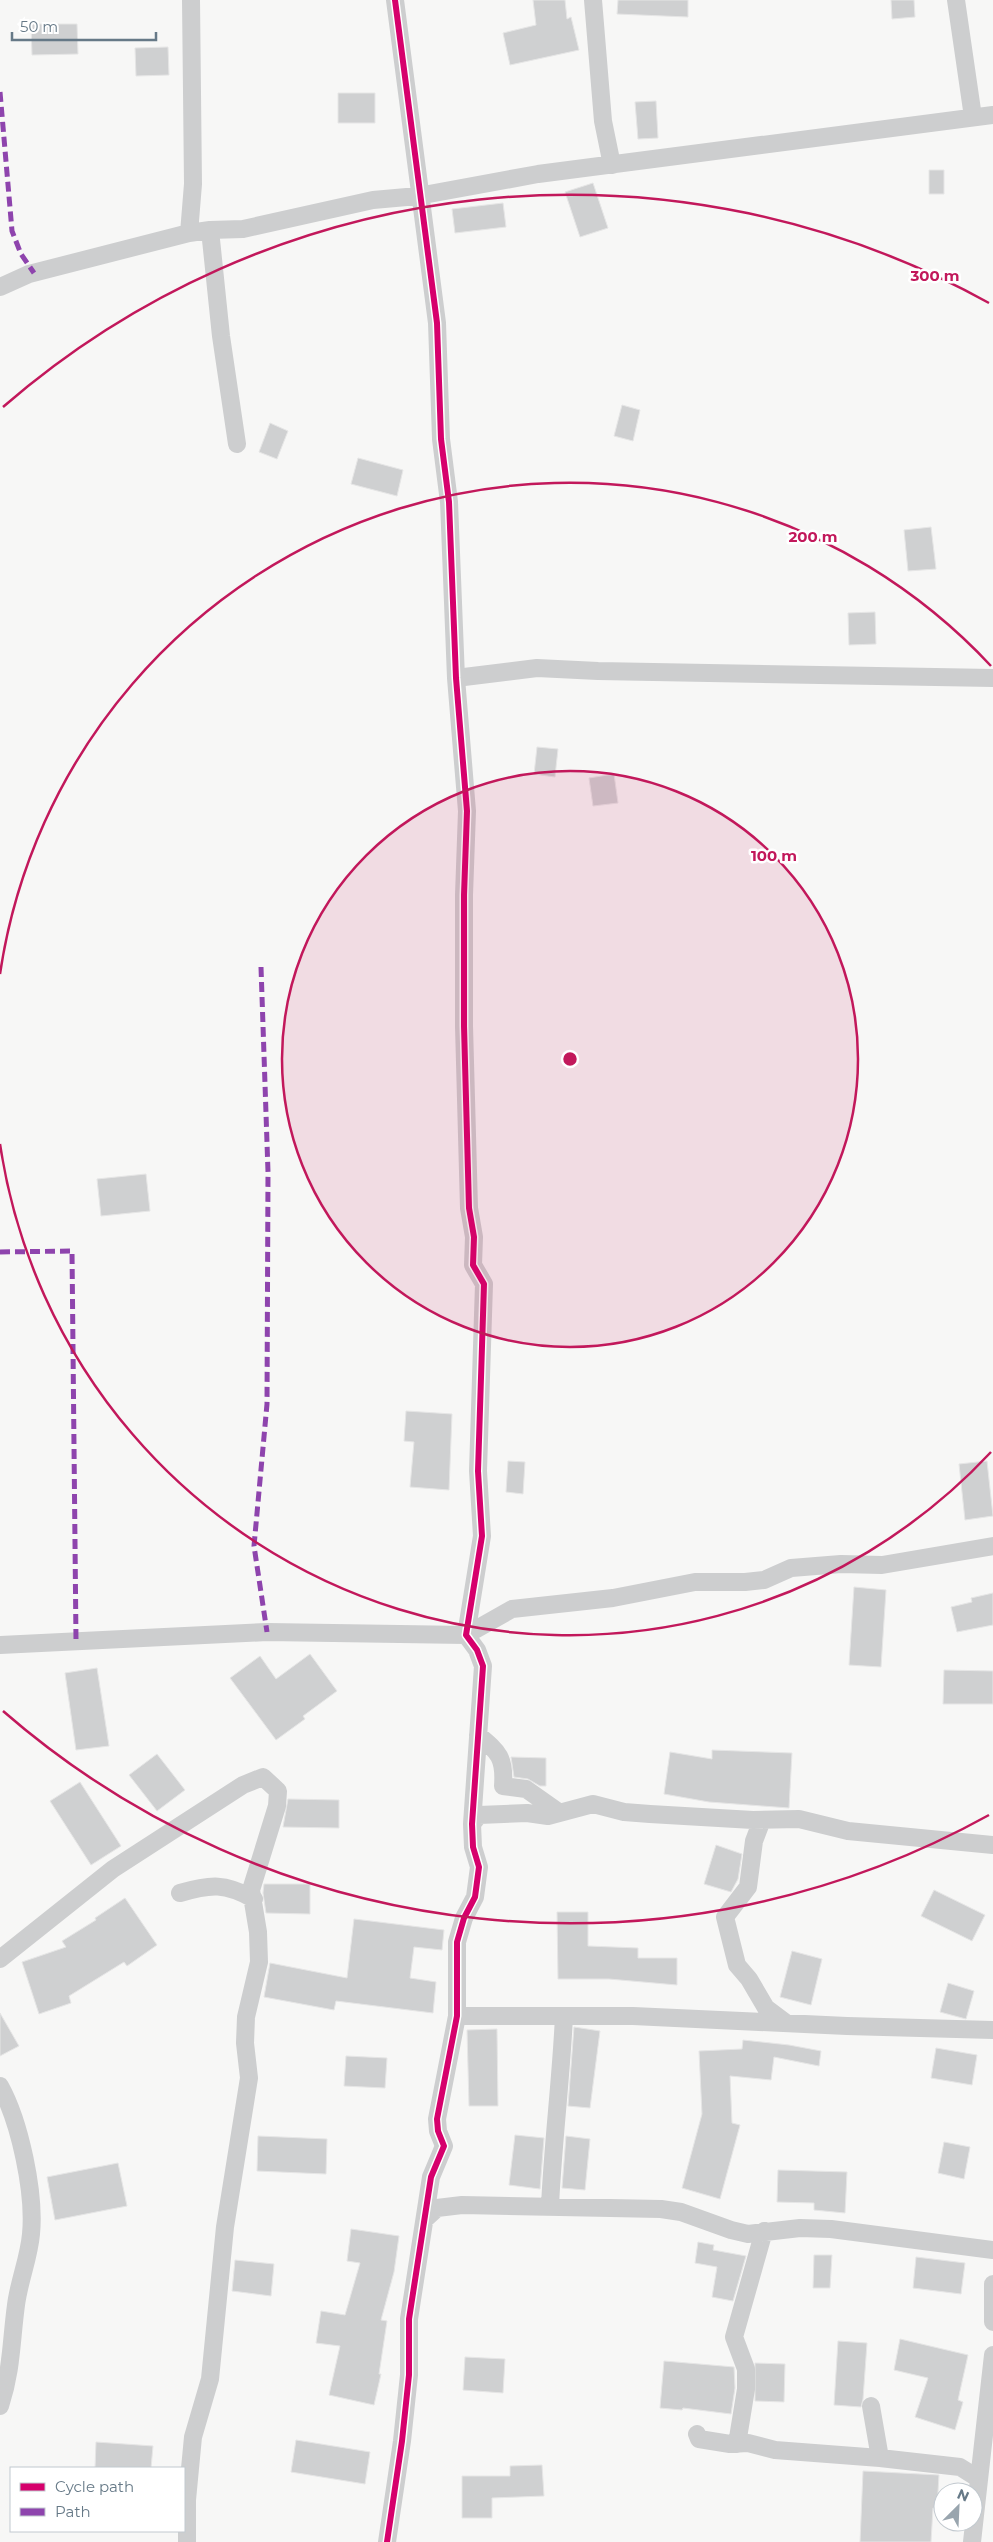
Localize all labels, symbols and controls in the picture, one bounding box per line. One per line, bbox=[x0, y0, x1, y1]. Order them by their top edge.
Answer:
scale bar bbox=[12, 10, 156, 42]
text: 50 m bbox=[20, 17, 58, 36]
text: 300 m bbox=[909, 266, 960, 285]
text: 200 m bbox=[788, 527, 838, 546]
text: 100 m bbox=[751, 846, 797, 865]
centre of rings bbox=[561, 1050, 579, 1068]
legend bbox=[10, 2467, 185, 2532]
text: Cycle path bbox=[55, 2477, 134, 2496]
north arrow bbox=[933, 2482, 983, 2532]
text: N bbox=[954, 2485, 972, 2506]
text: Path bbox=[55, 2502, 91, 2521]

